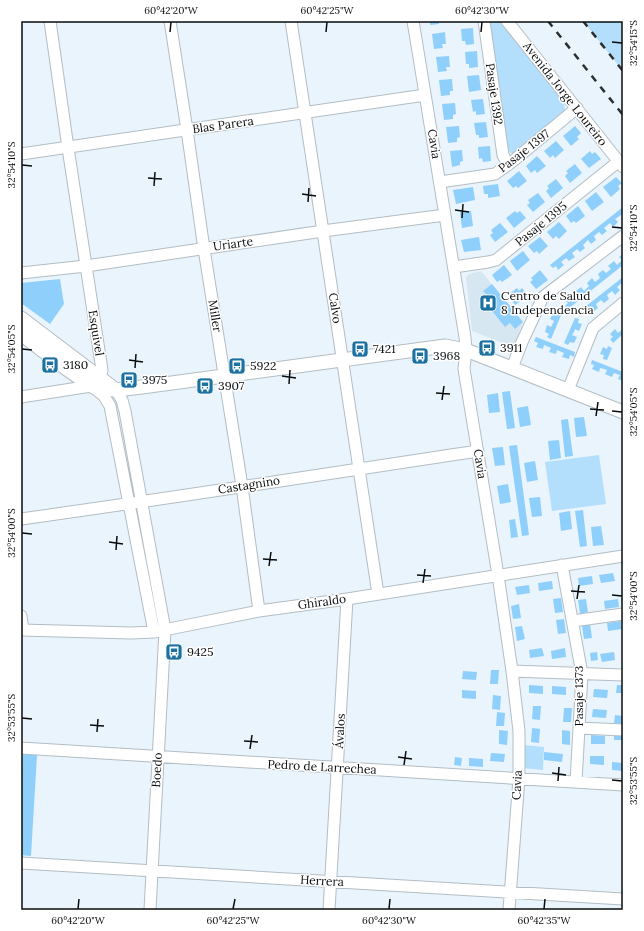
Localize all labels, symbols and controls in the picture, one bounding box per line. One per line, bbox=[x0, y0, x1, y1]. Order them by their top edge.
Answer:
text: 60°42'20"W bbox=[144, 4, 199, 17]
text: 60°42'25"W bbox=[301, 4, 354, 17]
text: 60°42'30"W bbox=[455, 4, 510, 17]
text: 32°54'15"S bbox=[627, 20, 640, 66]
street label: Avenida Jorge Loureiro bbox=[519, 38, 611, 149]
street label: Pasaje 1392 bbox=[483, 62, 506, 126]
street label: Blas Parera bbox=[191, 113, 255, 136]
street label: Pasaje 1397 bbox=[495, 126, 553, 175]
street label: Cavia bbox=[425, 128, 444, 160]
text: 32°54'10"S bbox=[5, 141, 18, 188]
street label: Pasaje 1395 bbox=[512, 198, 570, 249]
text: 32°54'10"S bbox=[627, 204, 640, 251]
street label: Uriarte bbox=[212, 233, 254, 254]
place label: Centro de Salud 8 Independencia bbox=[501, 288, 594, 317]
street label: Calvo bbox=[326, 292, 345, 324]
hospital icon: Centro de Salud 8 Independencia bbox=[478, 293, 498, 313]
street label: Miller bbox=[206, 299, 226, 334]
street label: Esquivel bbox=[85, 309, 108, 357]
text: 32°54'05"S bbox=[5, 324, 18, 373]
bus stop icon: 3911 bbox=[477, 338, 497, 358]
bus stop icon: 7421 bbox=[350, 339, 370, 359]
place label: 3911 bbox=[500, 340, 522, 355]
place label: 7421 bbox=[373, 341, 396, 356]
bus stop icon: 3968 bbox=[410, 346, 430, 366]
place label: 3968 bbox=[433, 348, 461, 363]
bus stop icon: 3180 bbox=[40, 355, 60, 375]
bus stop icon: 5922 bbox=[227, 356, 247, 376]
place label: 3180 bbox=[63, 357, 88, 372]
place label: 5922 bbox=[250, 358, 276, 373]
bus stop icon: 3975 bbox=[119, 370, 139, 390]
place label: 3975 bbox=[142, 372, 167, 387]
bus stop icon: 3907 bbox=[195, 376, 215, 396]
place label: 3907 bbox=[218, 378, 245, 393]
text: 32°54'05"S bbox=[627, 387, 640, 436]
street label: Cavia bbox=[471, 448, 490, 480]
street label: Castagnino bbox=[217, 472, 281, 497]
text: 32°54'00"S bbox=[5, 508, 18, 558]
text: 32°54'00"S bbox=[627, 571, 640, 621]
street label: Ghiraldo bbox=[297, 591, 347, 612]
bus stop icon: 9425 bbox=[164, 642, 184, 662]
place label: 9425 bbox=[187, 644, 213, 659]
street label: Pasaje 1373 bbox=[571, 665, 586, 726]
text: 32°53'55"S bbox=[5, 694, 18, 742]
street label: Ávalos bbox=[331, 713, 348, 750]
street label: Boedo bbox=[148, 752, 165, 788]
street label: Pedro de Larrechea bbox=[267, 756, 377, 777]
text: 32°53'55"S bbox=[627, 757, 640, 805]
street label: Cavia bbox=[508, 770, 525, 800]
street label: Herrera bbox=[300, 872, 344, 889]
text: 60°42'20"W bbox=[51, 914, 106, 927]
text: 60°42'25"W bbox=[207, 914, 260, 927]
text: 60°42'30"W bbox=[362, 914, 417, 927]
text: 60°42'35"W bbox=[517, 914, 572, 927]

